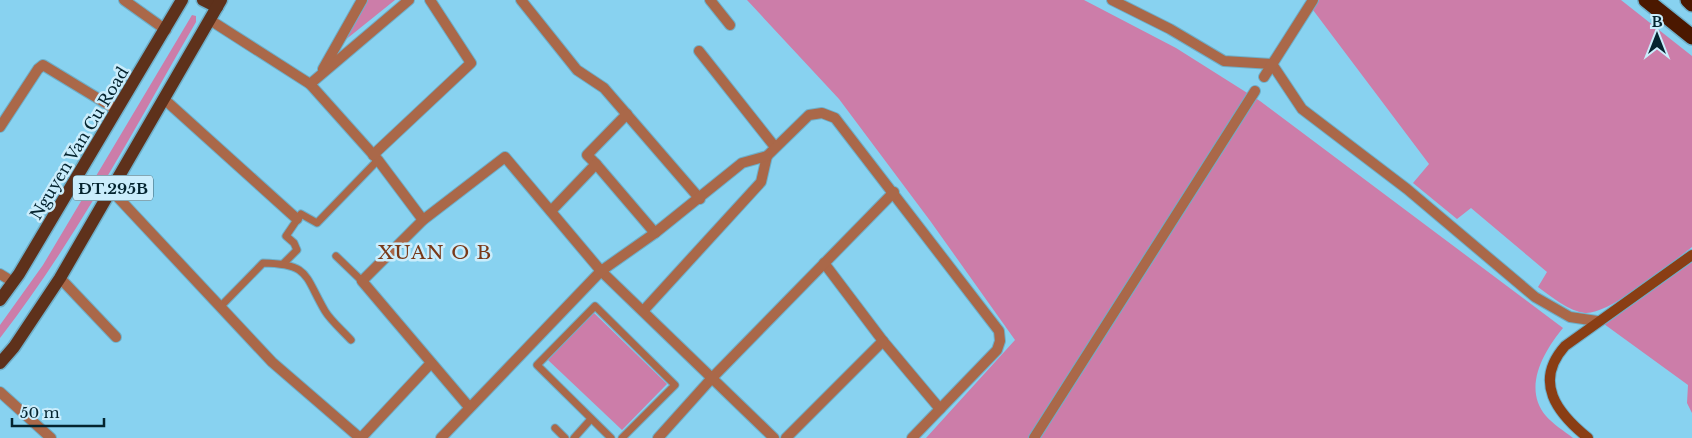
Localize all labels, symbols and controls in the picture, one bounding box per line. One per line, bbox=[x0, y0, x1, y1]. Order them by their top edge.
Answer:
north arrow bbox=[1632, 10, 1682, 60]
text: B bbox=[1651, 13, 1663, 31]
street label: Nguyen Van Cu Road bbox=[25, 63, 133, 223]
road number: ĐT.295B bbox=[73, 176, 153, 200]
district label: XUAN O B bbox=[378, 241, 492, 264]
scale bar bbox=[12, 396, 105, 428]
text: 50 m bbox=[20, 403, 60, 422]

